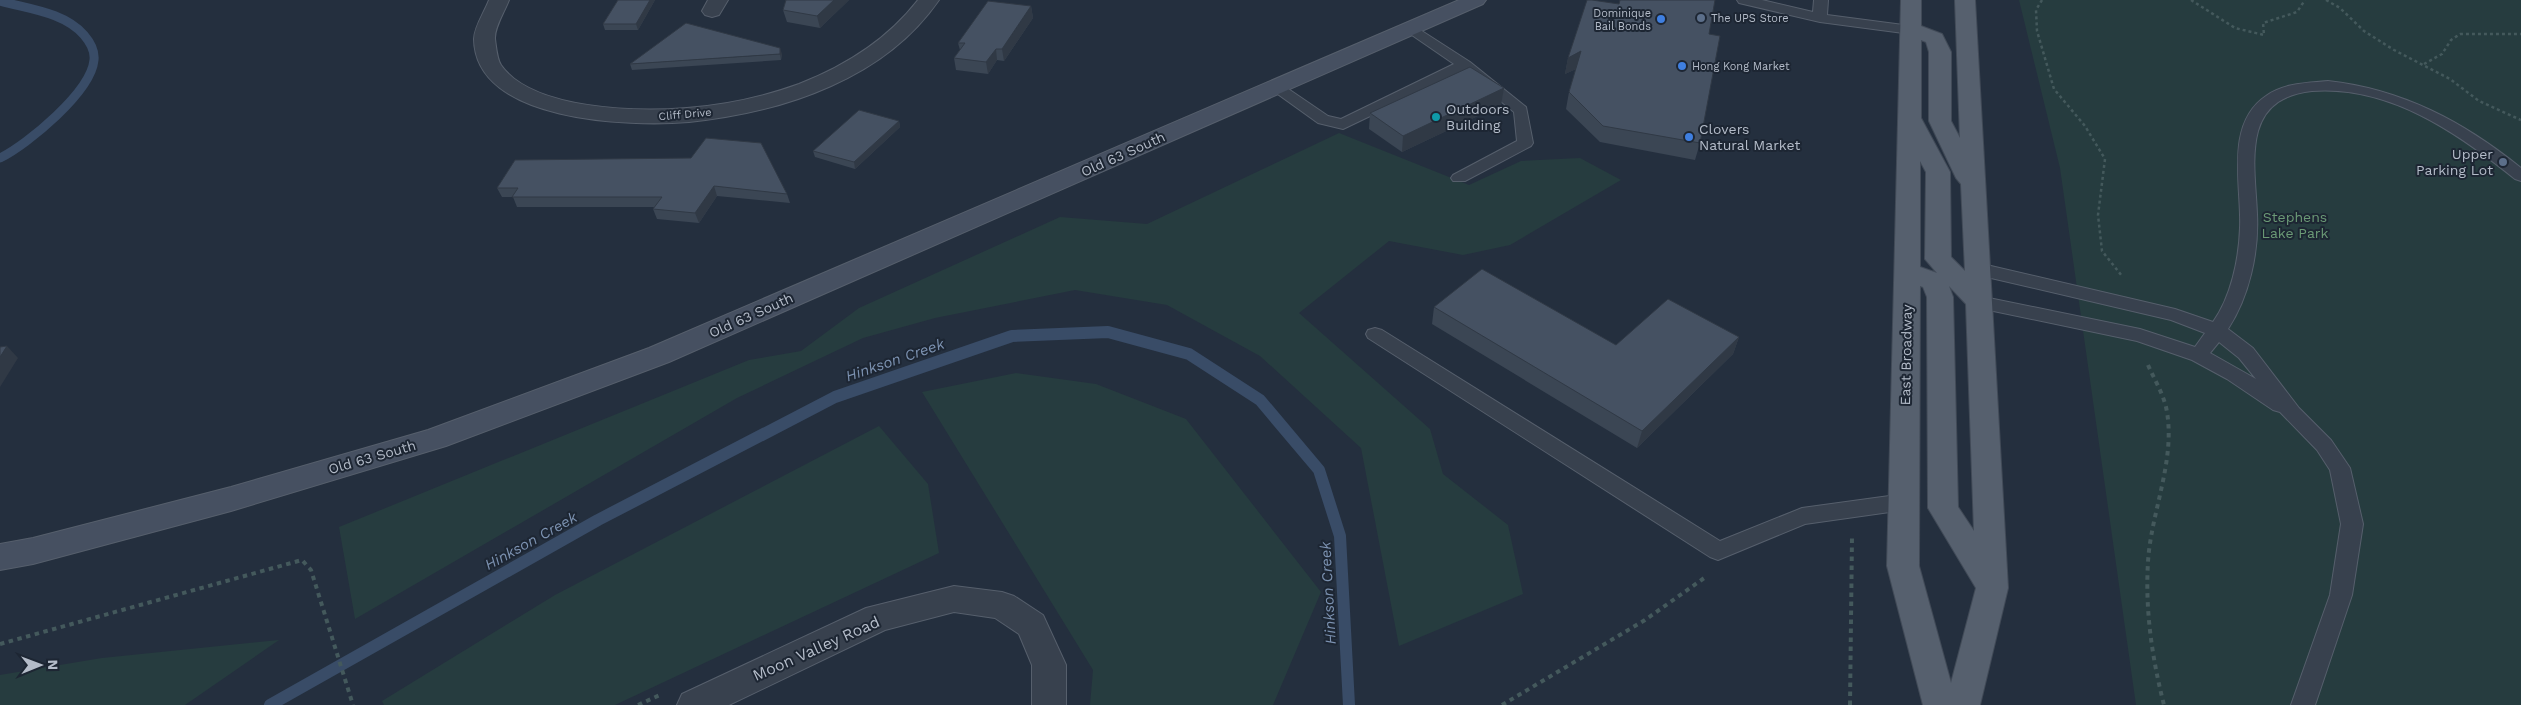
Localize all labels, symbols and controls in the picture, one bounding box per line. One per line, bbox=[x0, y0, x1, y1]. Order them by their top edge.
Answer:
place label: Dominique Bail Bonds bbox=[1593, 7, 1651, 33]
marker: The UPS Store bbox=[1695, 12, 1707, 24]
place label: The UPS Store bbox=[1711, 12, 1789, 25]
marker: Dominique Bail Bonds bbox=[1655, 13, 1667, 25]
marker: Hong Kong Market bbox=[1676, 60, 1688, 72]
place label: Hong Kong Market bbox=[1692, 60, 1790, 73]
place label: Outdoors Building bbox=[1446, 101, 1509, 133]
street label: Cliff Drive bbox=[658, 106, 712, 123]
marker: Outdoors Building bbox=[1430, 111, 1442, 123]
place label: Clovers Natural Market bbox=[1699, 121, 1800, 153]
street label: Old 63 South bbox=[1078, 128, 1168, 180]
marker: Clovers Natural Market bbox=[1683, 131, 1695, 143]
place label: Upper Parking Lot bbox=[2416, 146, 2493, 178]
marker: Upper Parking Lot bbox=[2497, 156, 2509, 168]
park label: Stephens Lake Park bbox=[2262, 209, 2329, 241]
street label: Old 63 South bbox=[706, 289, 796, 341]
street label: East Broadway bbox=[1897, 304, 1915, 406]
water label: Hinkson Creek bbox=[843, 334, 947, 385]
street label: Old 63 South bbox=[326, 437, 418, 477]
water label: Hinkson Creek bbox=[482, 508, 581, 574]
water label: Hinkson Creek bbox=[1316, 540, 1340, 645]
street label: Moon Valley Road bbox=[750, 612, 883, 685]
north arrow bbox=[15, 640, 65, 690]
text: N bbox=[45, 659, 61, 670]

